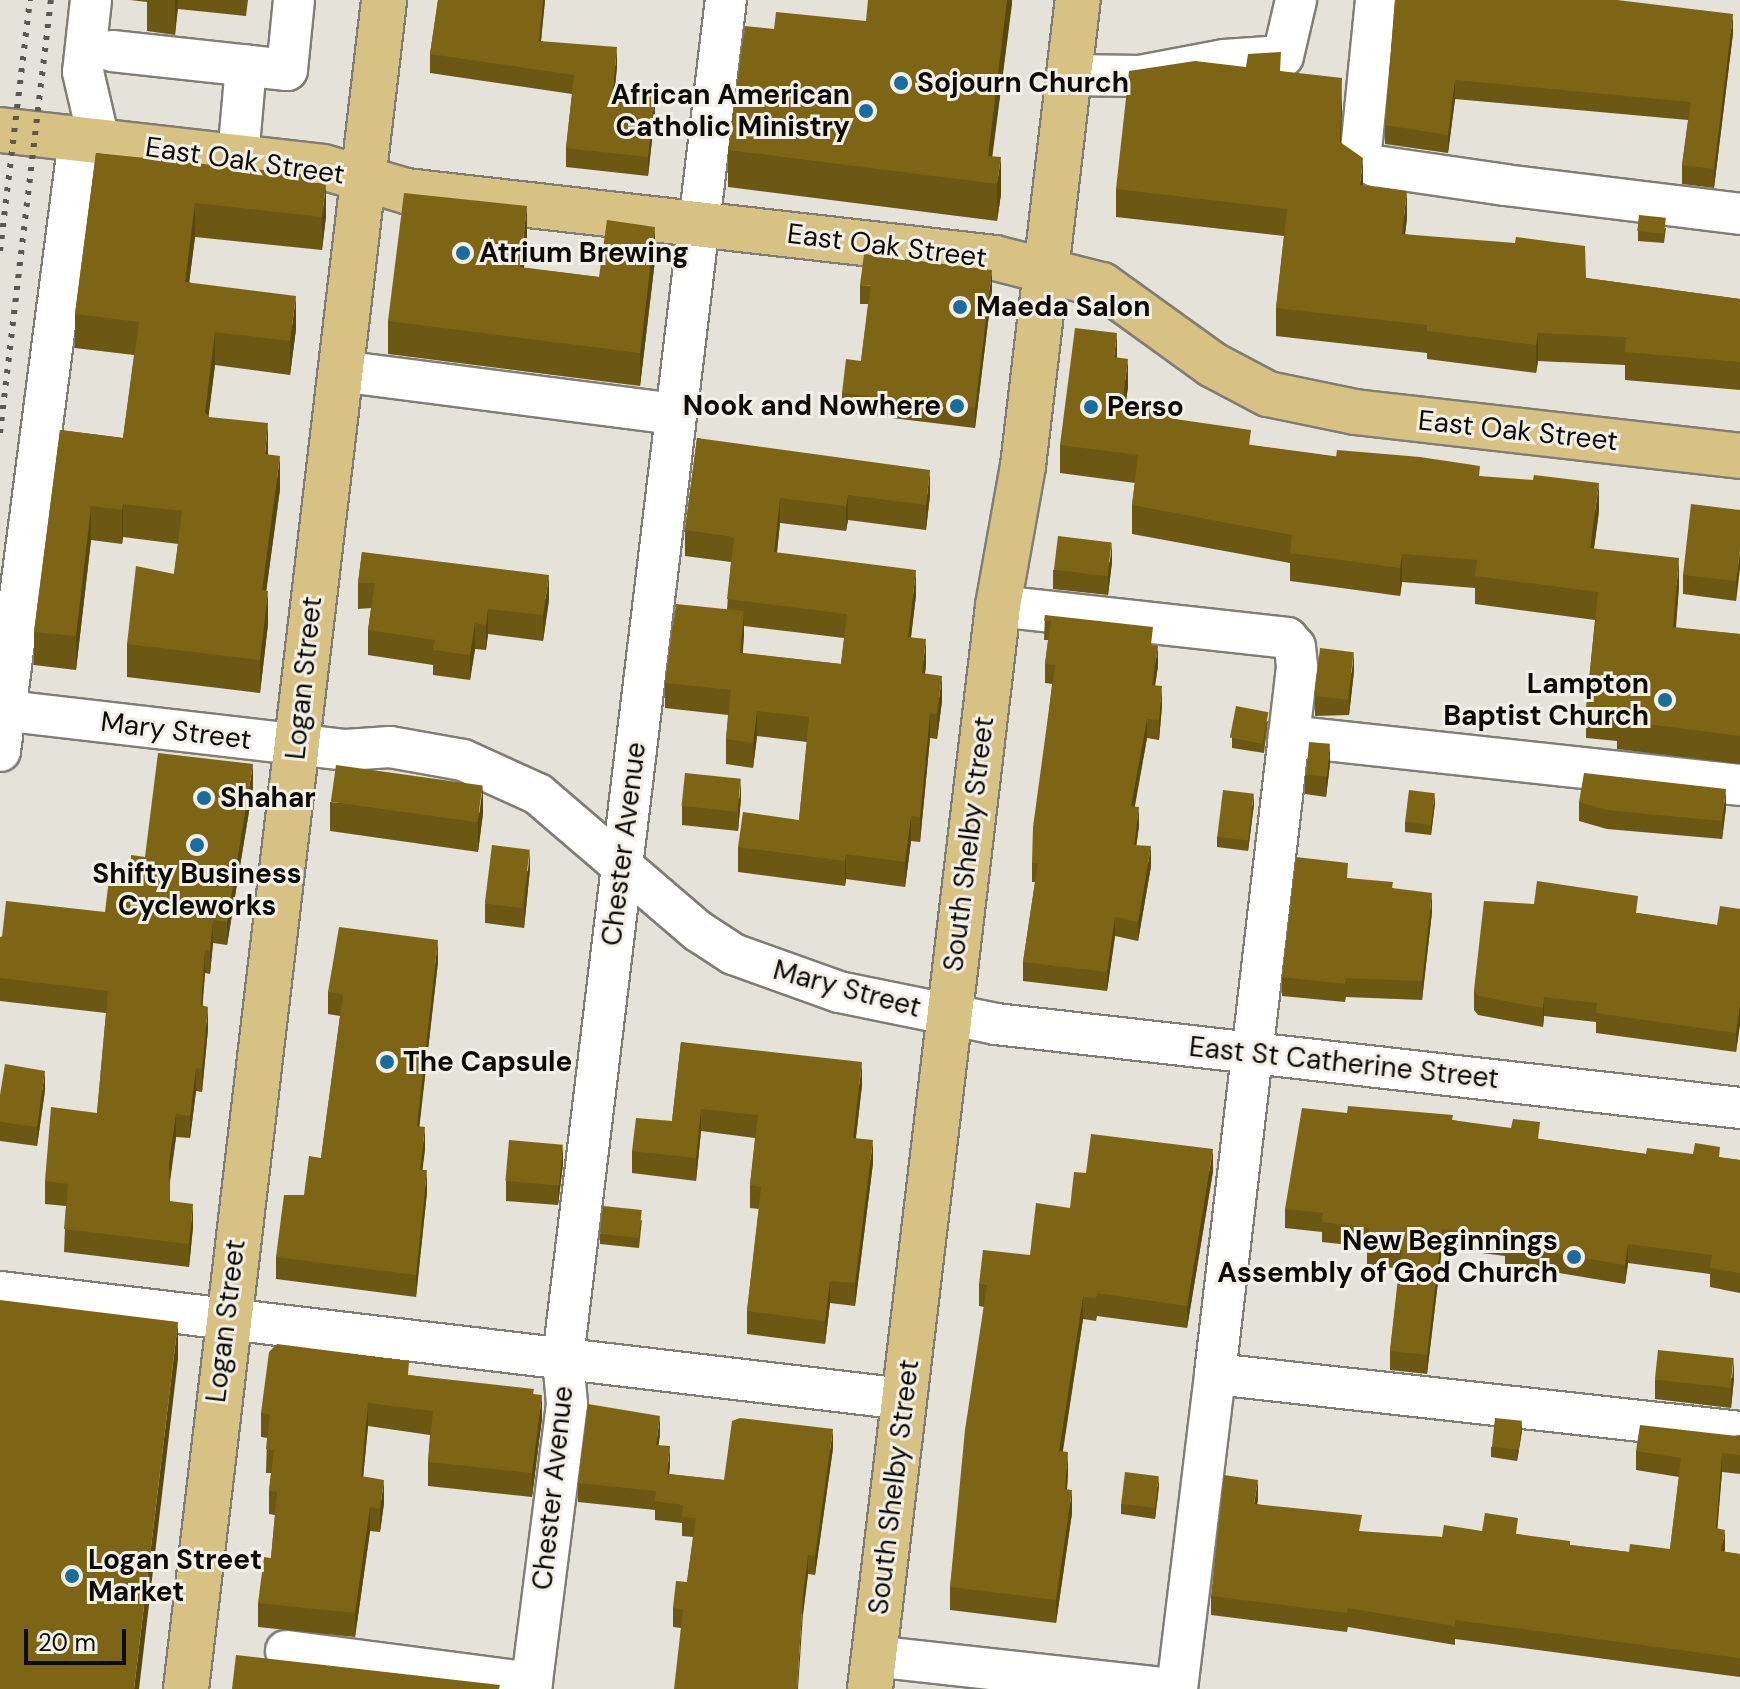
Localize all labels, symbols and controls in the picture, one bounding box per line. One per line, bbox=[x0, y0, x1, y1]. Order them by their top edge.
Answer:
place label: Sojourn Church bbox=[917, 66, 1129, 100]
marker: Sojourn Church bbox=[892, 74, 910, 92]
place label: African American Catholic Ministry bbox=[611, 78, 850, 144]
marker: African American Catholic Ministry bbox=[857, 102, 875, 120]
street label: East Oak Street bbox=[143, 130, 347, 192]
street label: East Oak Street bbox=[785, 217, 989, 275]
place label: Atrium Brewing bbox=[479, 236, 689, 270]
marker: Atrium Brewing bbox=[454, 244, 472, 262]
place label: Maeda Salon bbox=[976, 290, 1151, 324]
marker: Maeda Salon bbox=[951, 298, 969, 316]
place label: Nook and Nowhere bbox=[683, 389, 941, 423]
place label: Perso bbox=[1107, 390, 1184, 424]
marker: Nook and Nowhere bbox=[948, 397, 966, 415]
marker: Perso bbox=[1082, 398, 1100, 416]
street label: East Oak Street bbox=[1416, 404, 1620, 458]
street label: Logan Street bbox=[279, 595, 329, 761]
place label: Lampton Baptist Church bbox=[1443, 667, 1649, 733]
marker: Lampton Baptist Church bbox=[1656, 691, 1674, 709]
street label: Mary Street bbox=[99, 705, 253, 757]
street label: South Shelby Street bbox=[937, 715, 1001, 973]
street label: Chester Avenue bbox=[595, 740, 653, 948]
place label: Shahar bbox=[220, 781, 316, 815]
marker: Shahar bbox=[195, 789, 213, 807]
marker: Shifty Business Cycleworks bbox=[188, 836, 206, 854]
place label: Shifty Business Cycleworks bbox=[92, 857, 302, 923]
street label: Mary Street bbox=[769, 953, 925, 1025]
street label: East St Catherine Street bbox=[1187, 1030, 1501, 1096]
place label: The Capsule bbox=[403, 1045, 572, 1079]
marker: The Capsule bbox=[378, 1053, 396, 1071]
place label: New Beginnings Assembly of God Church bbox=[1217, 1224, 1558, 1290]
street label: Logan Street bbox=[199, 1238, 253, 1404]
marker: New Beginnings Assembly of God Church bbox=[1565, 1248, 1583, 1266]
street label: South Shelby Street bbox=[862, 1358, 926, 1616]
street label: Chester Avenue bbox=[526, 1384, 580, 1592]
place label: Logan Street Market bbox=[88, 1543, 262, 1609]
marker: Logan Street Market bbox=[63, 1567, 81, 1585]
scale bar bbox=[28, 1613, 130, 1663]
text: 20 m bbox=[38, 1627, 96, 1658]

